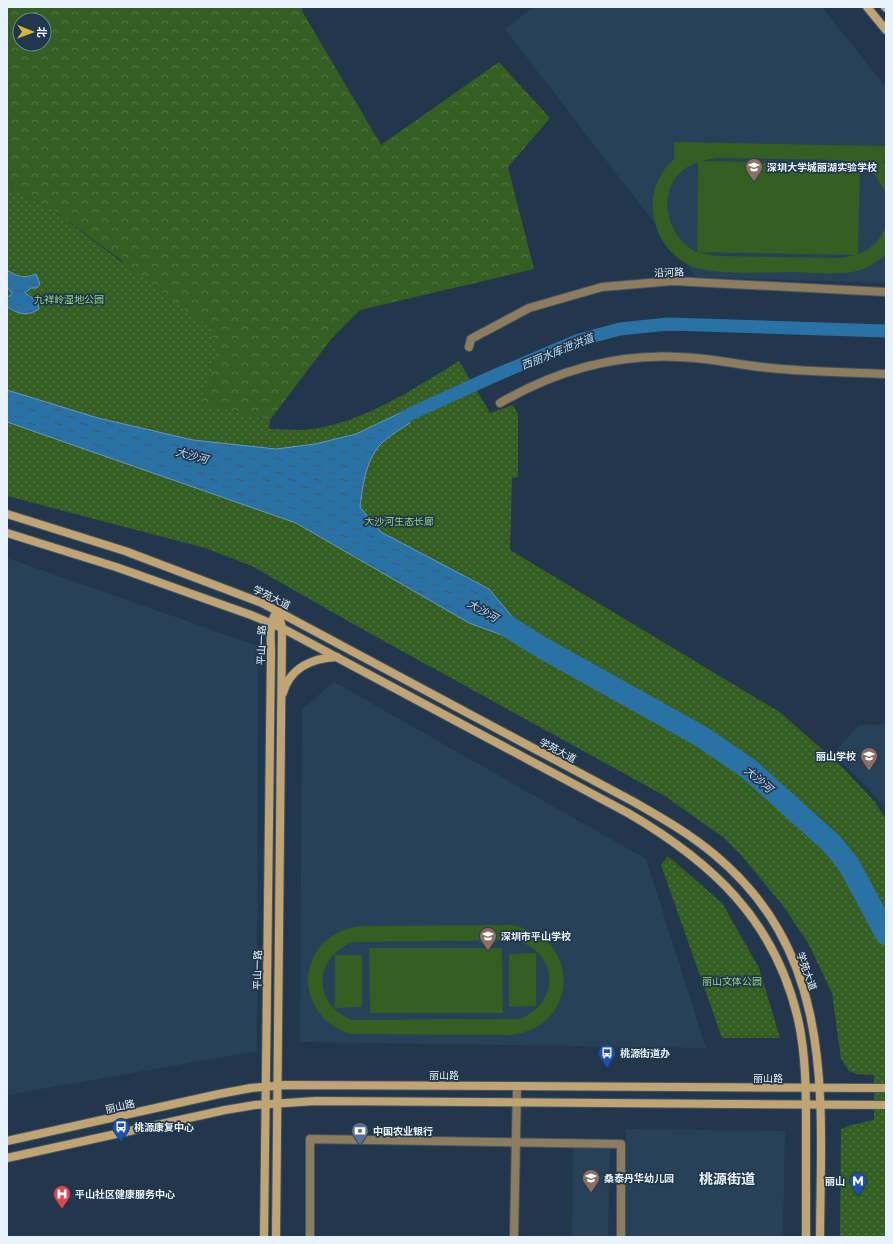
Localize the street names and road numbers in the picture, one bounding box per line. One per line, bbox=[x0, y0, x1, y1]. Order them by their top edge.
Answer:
street label: 沿河路 bbox=[654, 265, 684, 279]
street label: 学苑大道 bbox=[251, 583, 293, 611]
street label: 平山一路 bbox=[254, 625, 268, 665]
street label: 学苑大道 bbox=[538, 735, 578, 765]
street label: 平山一路 bbox=[251, 950, 263, 990]
street label: 学苑大道 bbox=[795, 950, 819, 992]
street label: 丽山路 bbox=[429, 1069, 459, 1081]
street label: 丽山路 bbox=[753, 1072, 783, 1084]
street label: 丽山路 bbox=[104, 1097, 136, 1115]

